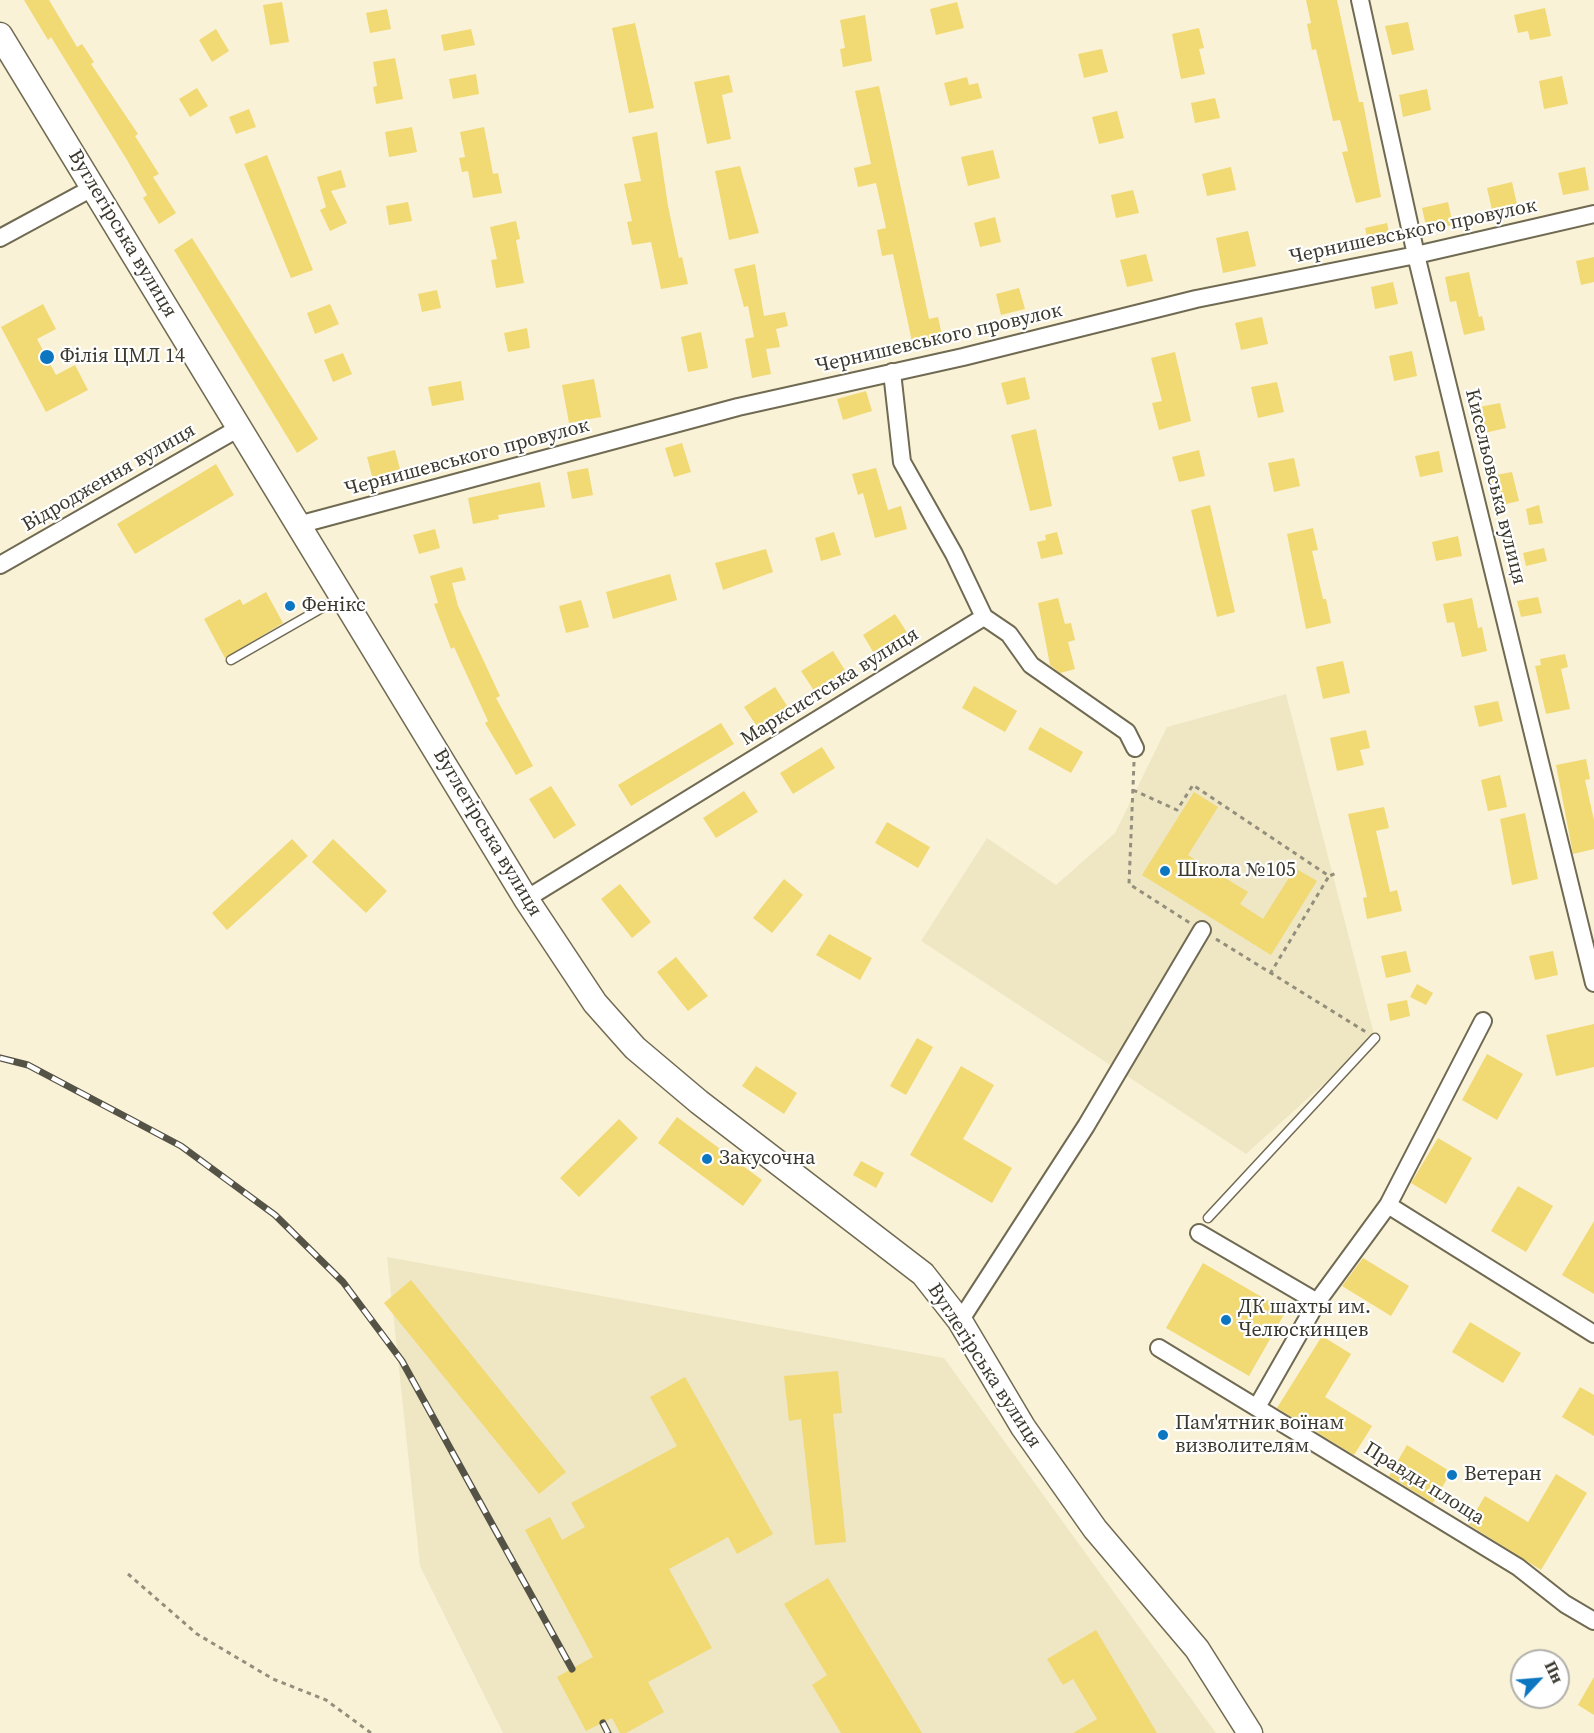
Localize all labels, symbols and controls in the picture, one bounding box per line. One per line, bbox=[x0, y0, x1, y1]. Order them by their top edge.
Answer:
street label: Вуглегірська вулиця bbox=[62, 146, 182, 322]
street label: Чернишевського провулок bbox=[1287, 194, 1539, 270]
street label: Чернишевського провулок bbox=[813, 299, 1065, 379]
place label: Філія ЦМЛ 14 bbox=[60, 345, 185, 369]
marker: Філія ЦМЛ 14 bbox=[38, 348, 56, 366]
street label: Кисельовська вулиця bbox=[1459, 387, 1531, 587]
street label: Чернишевського провулок bbox=[342, 414, 592, 502]
street label: Відродження вулиця bbox=[18, 419, 200, 537]
place label: Фенікс bbox=[302, 594, 366, 618]
marker: Фенікс bbox=[283, 599, 297, 613]
street label: Марксистська вулиця bbox=[737, 622, 923, 752]
street label: Вуглегірська вулиця bbox=[427, 745, 547, 921]
place label: Школа №105 bbox=[1177, 859, 1296, 883]
marker: Школа №105 bbox=[1158, 864, 1172, 878]
place label: Закусочна bbox=[719, 1147, 815, 1171]
marker: Закусочна bbox=[700, 1152, 714, 1166]
street label: Вуглегірська вулиця bbox=[922, 1279, 1046, 1453]
place label: ДК шахты им. Челюскинцев bbox=[1238, 1296, 1371, 1343]
marker: ДК шахты им. Челюскинцев bbox=[1219, 1313, 1233, 1327]
place label: Пам'ятник воїнам визволителям bbox=[1175, 1412, 1344, 1459]
marker: Пам'ятник воїнам визволителям bbox=[1156, 1428, 1170, 1442]
street label: Правди площа bbox=[1359, 1437, 1489, 1531]
place label: Ветеран bbox=[1464, 1463, 1542, 1487]
marker: Ветеран bbox=[1445, 1468, 1459, 1482]
north arrow bbox=[1510, 1649, 1570, 1709]
text: Пн bbox=[1540, 1657, 1569, 1687]

